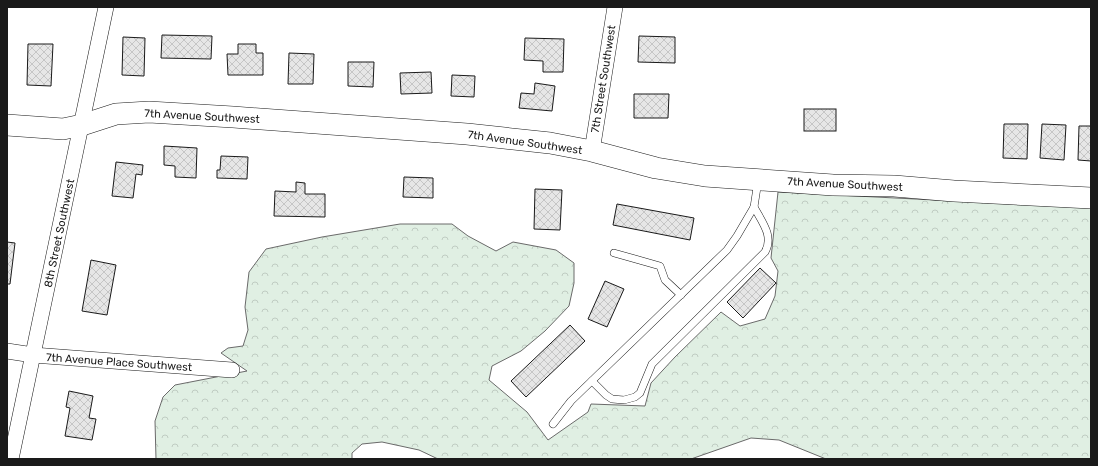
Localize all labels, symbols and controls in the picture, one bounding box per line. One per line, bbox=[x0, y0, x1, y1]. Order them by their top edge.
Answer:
street label: 7th Street Southwest bbox=[589, 23, 619, 134]
street label: 7th Avenue Southwest bbox=[144, 107, 261, 126]
street label: 7th Avenue Southwest bbox=[467, 128, 584, 157]
street label: 7th Avenue Southwest bbox=[787, 175, 904, 194]
street label: 8th Street Southwest bbox=[42, 177, 77, 289]
street label: 7th Avenue Place Southwest bbox=[45, 351, 193, 374]

